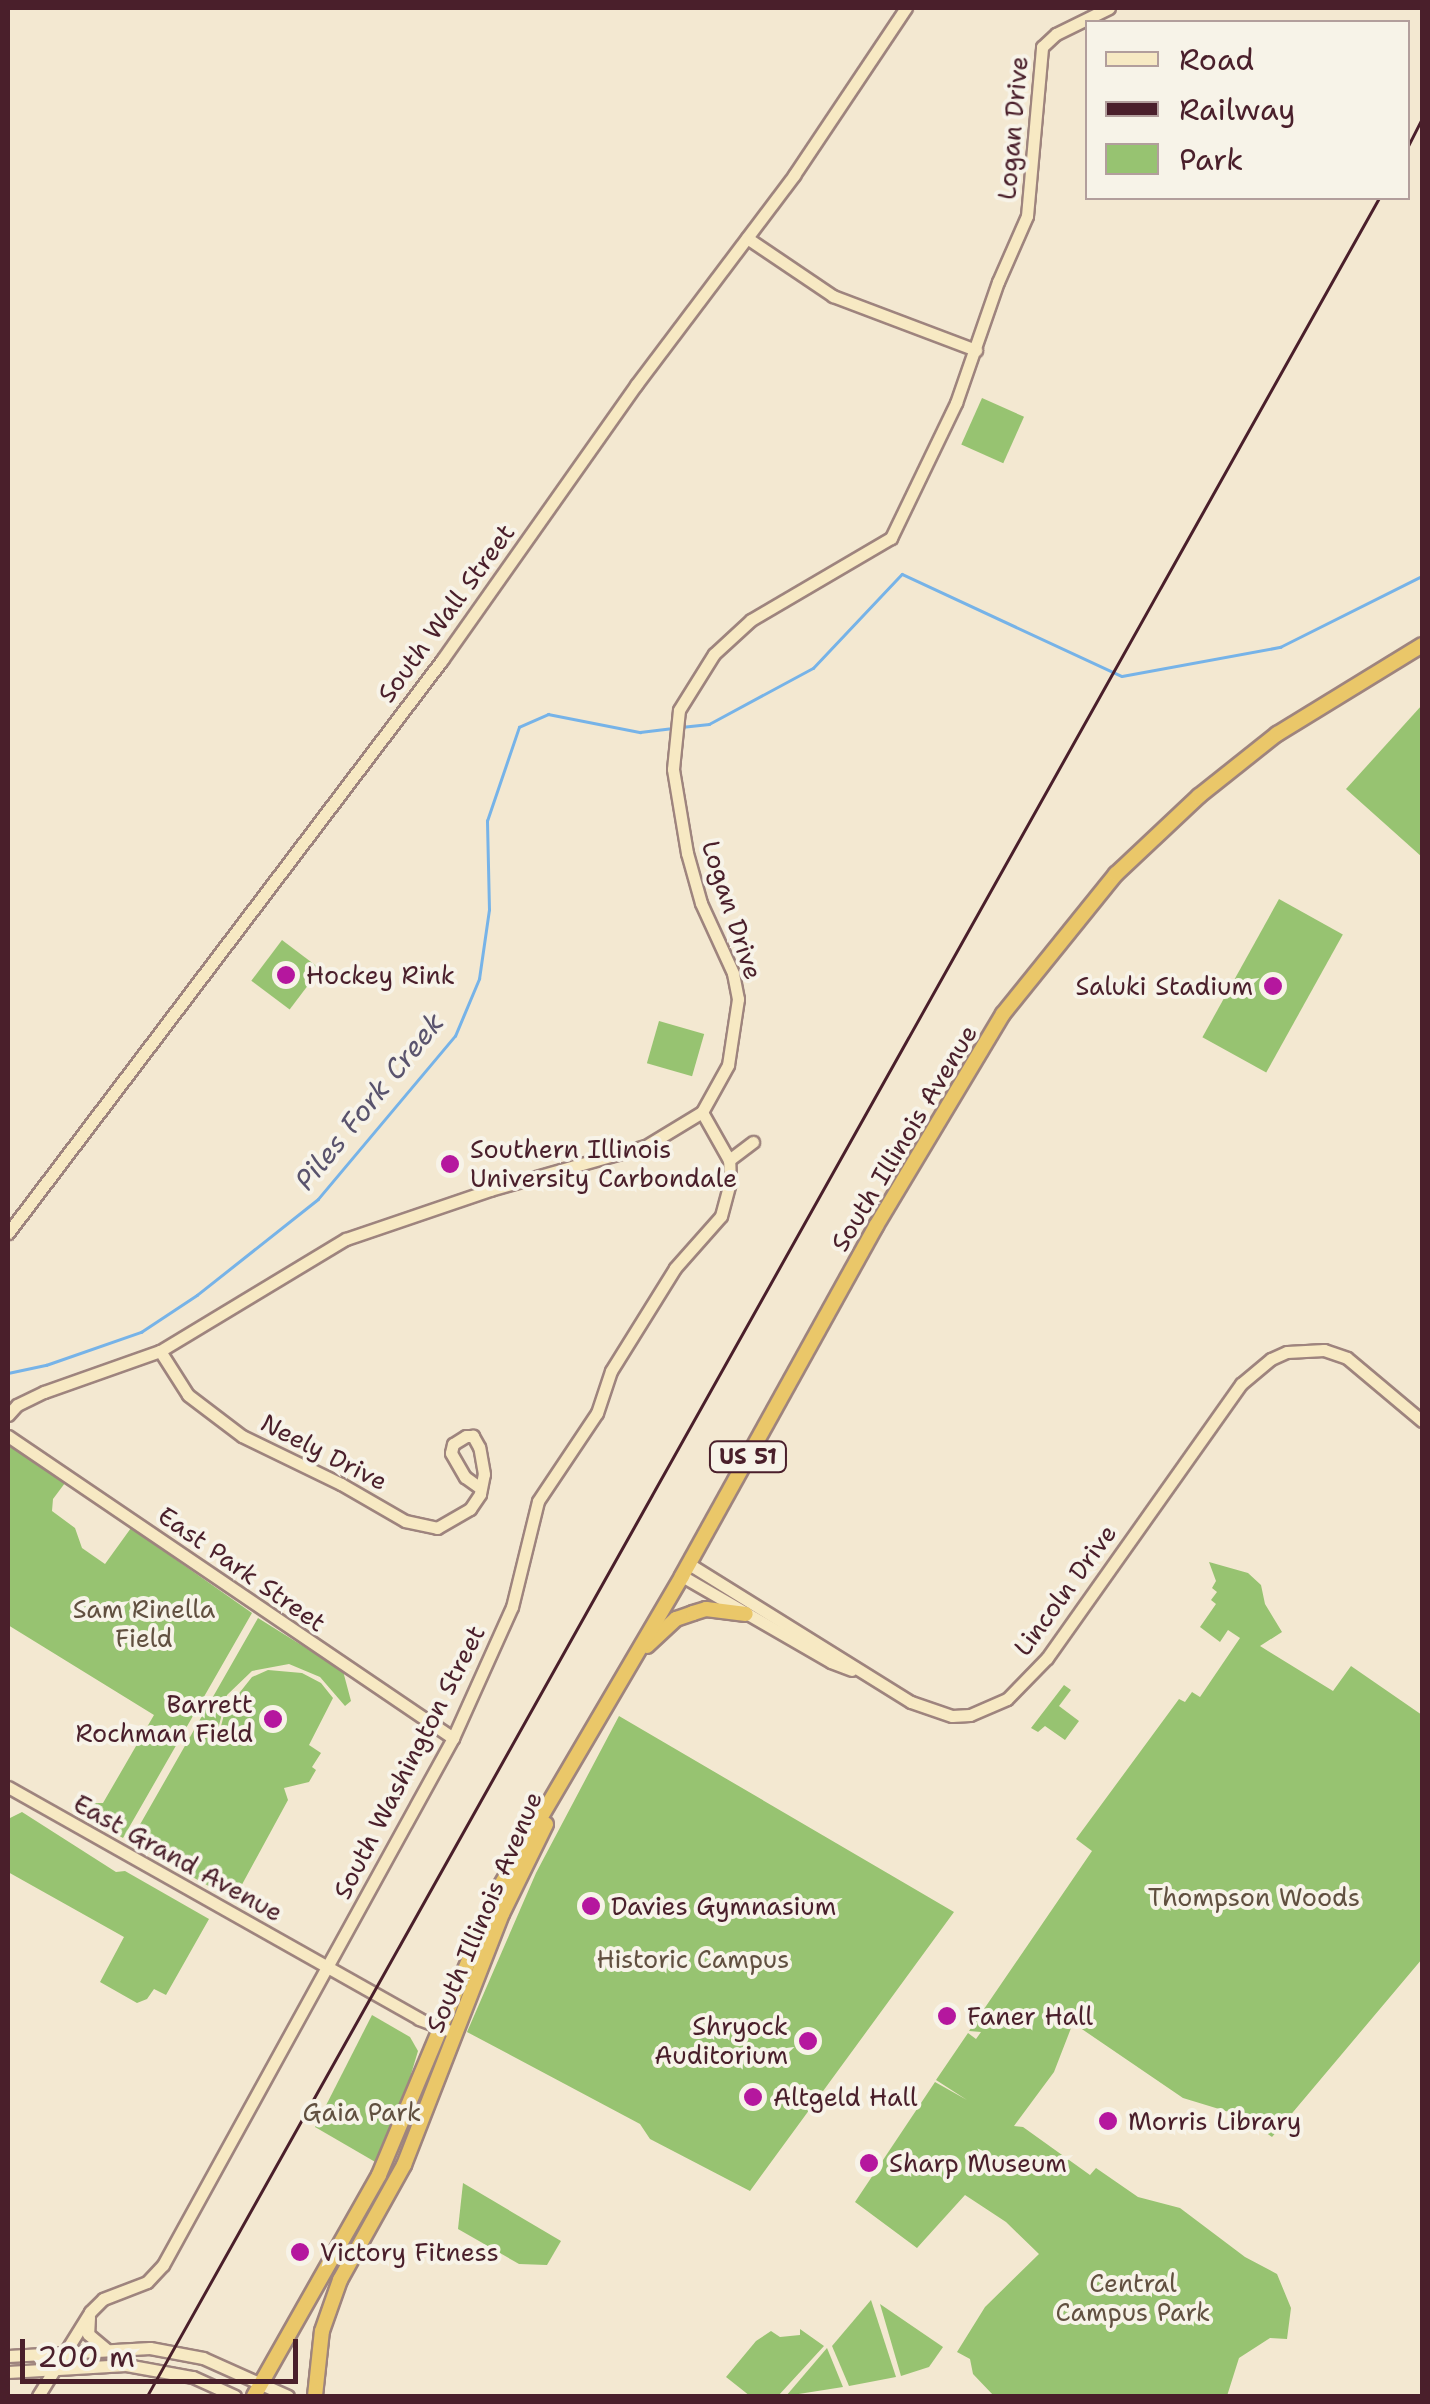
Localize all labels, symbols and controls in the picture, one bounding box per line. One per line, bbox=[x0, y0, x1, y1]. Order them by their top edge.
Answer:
legend bbox=[1085, 20, 1410, 200]
text: Road bbox=[1179, 39, 1254, 80]
street label: Logan Drive bbox=[992, 55, 1034, 201]
text: Railway bbox=[1179, 89, 1295, 130]
text: Park bbox=[1179, 139, 1243, 180]
street label: South Wall Street bbox=[371, 518, 521, 708]
street label: Logan Drive bbox=[695, 837, 769, 983]
place label: Hockey Rink bbox=[306, 960, 455, 990]
marker: Hockey Rink bbox=[275, 964, 297, 986]
place label: Saluki Stadium bbox=[1075, 971, 1253, 1001]
marker: Saluki Stadium bbox=[1262, 975, 1284, 997]
water label: Piles Fork Creek bbox=[287, 1006, 451, 1196]
street label: South Illinois Avenue bbox=[825, 1019, 983, 1257]
place label: Southern Illinois University Carbondale bbox=[470, 1135, 737, 1194]
marker: Southern Illinois University Carbondale bbox=[439, 1153, 461, 1175]
street label: Neely Drive bbox=[256, 1407, 392, 1497]
road number: US 51 bbox=[708, 1440, 788, 1474]
street label: East Park Street bbox=[152, 1500, 332, 1638]
street label: Lincoln Drive bbox=[1007, 1519, 1123, 1661]
park label: Sam Rinella Field bbox=[73, 1595, 215, 1654]
street label: South Washington Street bbox=[327, 1620, 491, 1904]
place label: Barrett Rochman Field bbox=[76, 1690, 253, 1749]
marker: Barrett Rochman Field bbox=[262, 1708, 284, 1730]
street label: South Illinois Avenue bbox=[420, 1787, 548, 2037]
street label: East Grand Avenue bbox=[68, 1788, 288, 1928]
park label: Thompson Woods bbox=[1148, 1882, 1360, 1912]
place label: Davies Gymnasium bbox=[611, 1891, 836, 1921]
marker: Davies Gymnasium bbox=[580, 1895, 602, 1917]
park label: Historic Campus bbox=[597, 1944, 789, 1974]
place label: Faner Hall bbox=[967, 2001, 1093, 2031]
marker: Faner Hall bbox=[936, 2005, 958, 2027]
place label: Shryock Auditorium bbox=[654, 2012, 788, 2071]
marker: Shryock Auditorium bbox=[797, 2030, 819, 2052]
place label: Altgeld Hall bbox=[773, 2082, 918, 2112]
marker: Altgeld Hall bbox=[742, 2086, 764, 2108]
park label: Gaia Park bbox=[303, 2097, 421, 2127]
place label: Morris Library bbox=[1128, 2106, 1301, 2136]
marker: Morris Library bbox=[1097, 2110, 1119, 2132]
place label: Sharp Museum bbox=[889, 2148, 1067, 2178]
marker: Sharp Museum bbox=[858, 2152, 880, 2174]
place label: Victory Fitness bbox=[320, 2237, 499, 2267]
marker: Victory Fitness bbox=[289, 2241, 311, 2263]
park label: Central Campus Park bbox=[1056, 2269, 1210, 2328]
scale bar bbox=[25, 2319, 302, 2381]
text: 200 m bbox=[37, 2336, 135, 2377]

